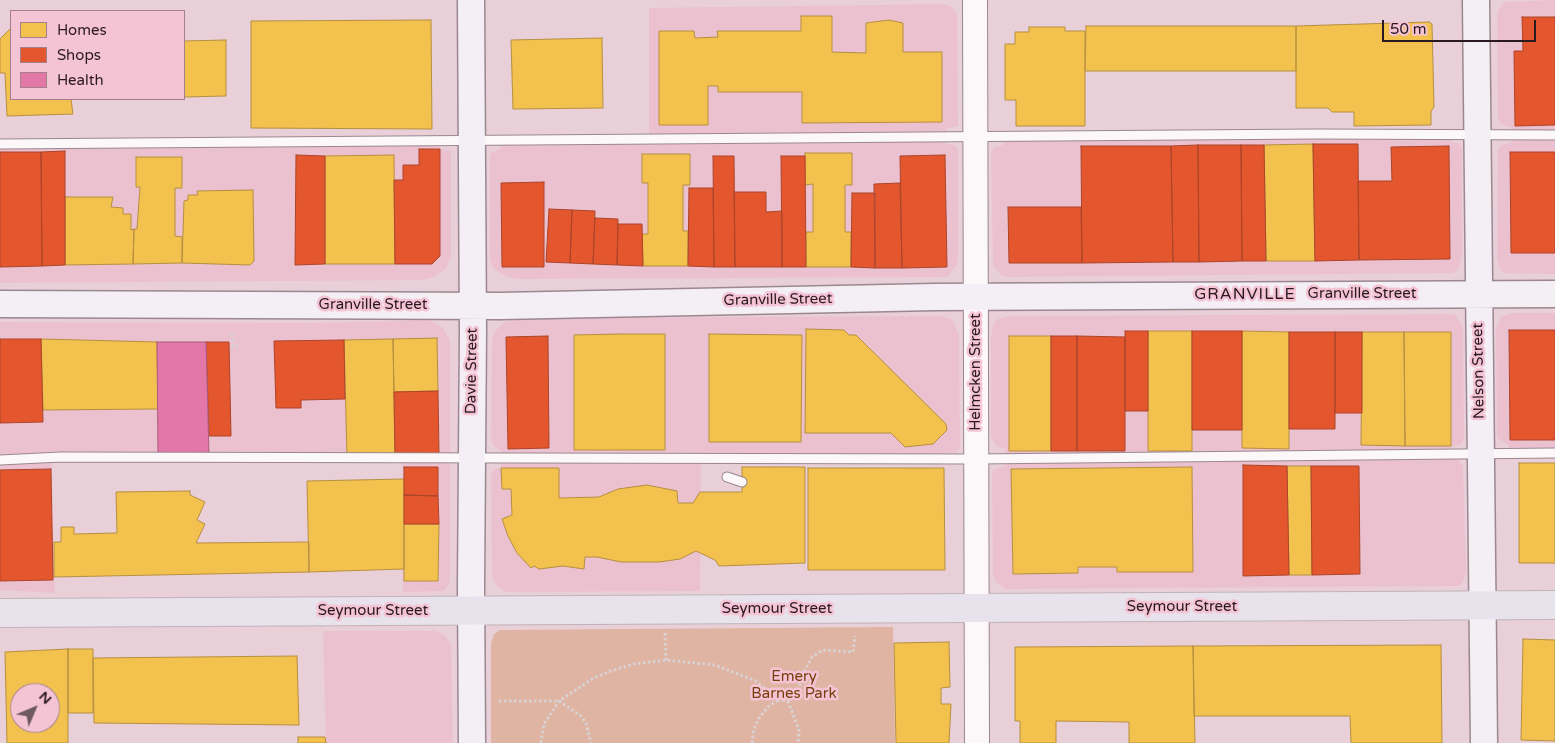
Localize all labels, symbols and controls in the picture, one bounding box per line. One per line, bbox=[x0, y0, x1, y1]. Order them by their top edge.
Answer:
legend bbox=[10, 10, 185, 100]
scale bar bbox=[1385, 10, 1539, 42]
text: 50 m bbox=[1390, 20, 1427, 38]
text: Homes bbox=[57, 21, 107, 39]
text: Shops bbox=[57, 46, 101, 64]
text: Health bbox=[57, 71, 104, 89]
district label: GRANVILLE bbox=[1193, 285, 1297, 305]
street label: Granville Street bbox=[1308, 285, 1416, 303]
street label: Granville Street bbox=[723, 290, 833, 310]
street label: Granville Street bbox=[319, 296, 427, 314]
street label: Helmcken Street bbox=[967, 313, 985, 431]
street label: Nelson Street bbox=[1469, 323, 1489, 419]
street label: Davie Street bbox=[462, 328, 482, 414]
street label: Seymour Street bbox=[1127, 598, 1237, 616]
street label: Seymour Street bbox=[722, 600, 832, 618]
street label: Seymour Street bbox=[318, 602, 428, 620]
park label: Emery Barnes Park bbox=[751, 668, 837, 703]
north arrow bbox=[10, 683, 60, 733]
text: N bbox=[35, 688, 55, 708]

